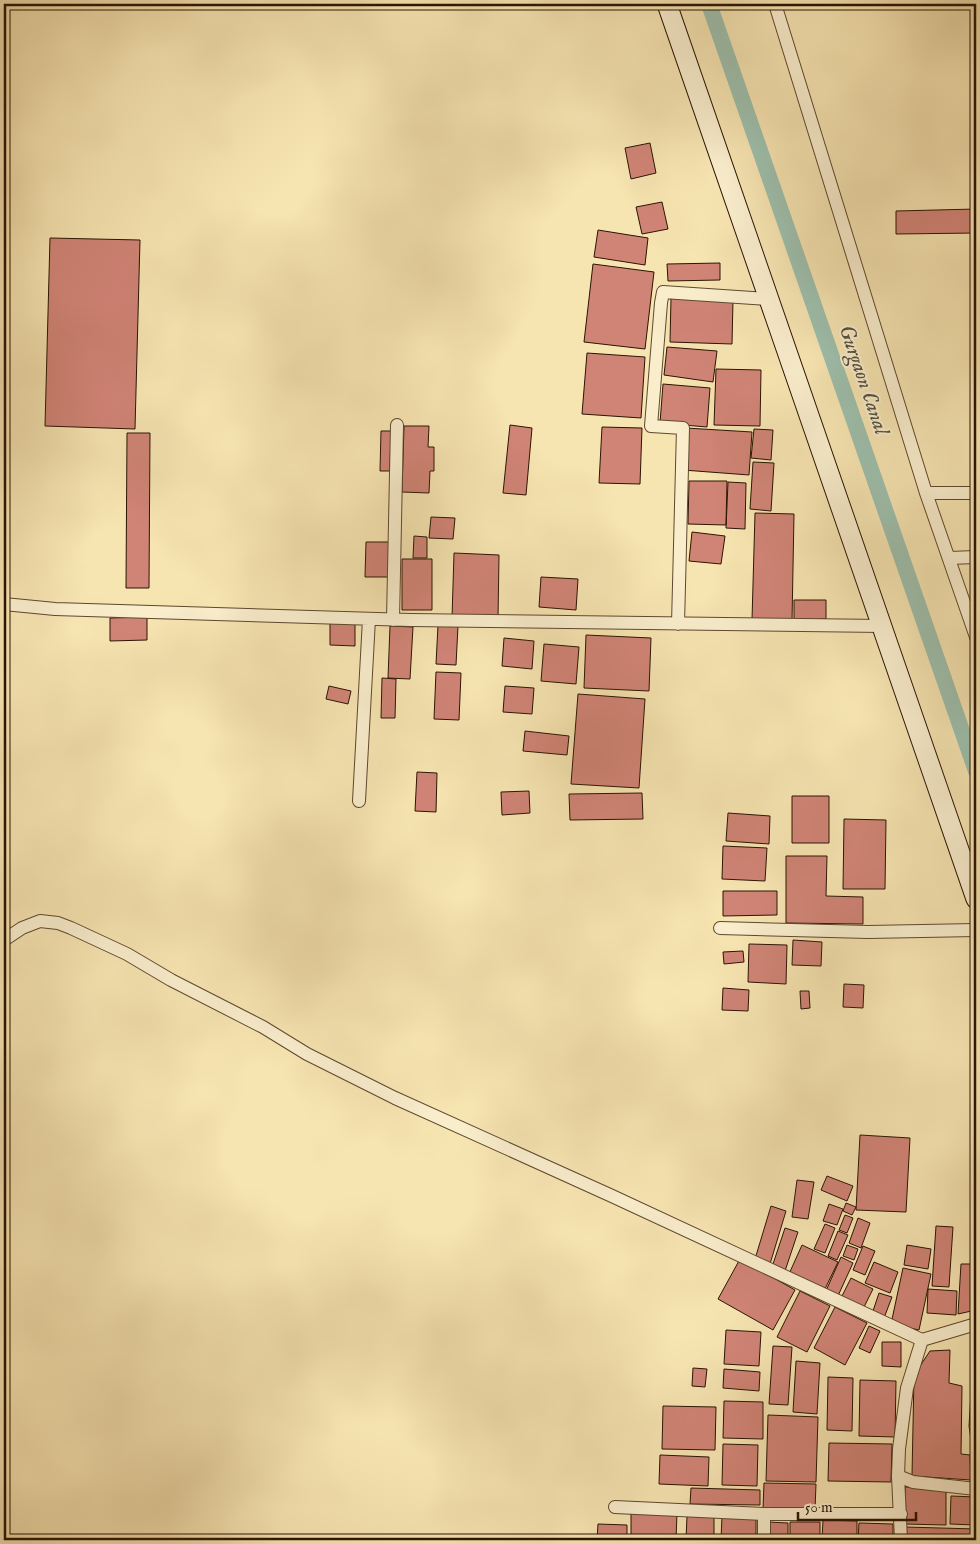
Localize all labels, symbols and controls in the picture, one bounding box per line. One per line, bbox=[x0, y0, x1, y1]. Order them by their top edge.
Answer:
water label: Gurgaon Canal bbox=[832, 322, 895, 440]
scale bar bbox=[798, 1489, 915, 1521]
text: 50 m bbox=[805, 1498, 833, 1517]

